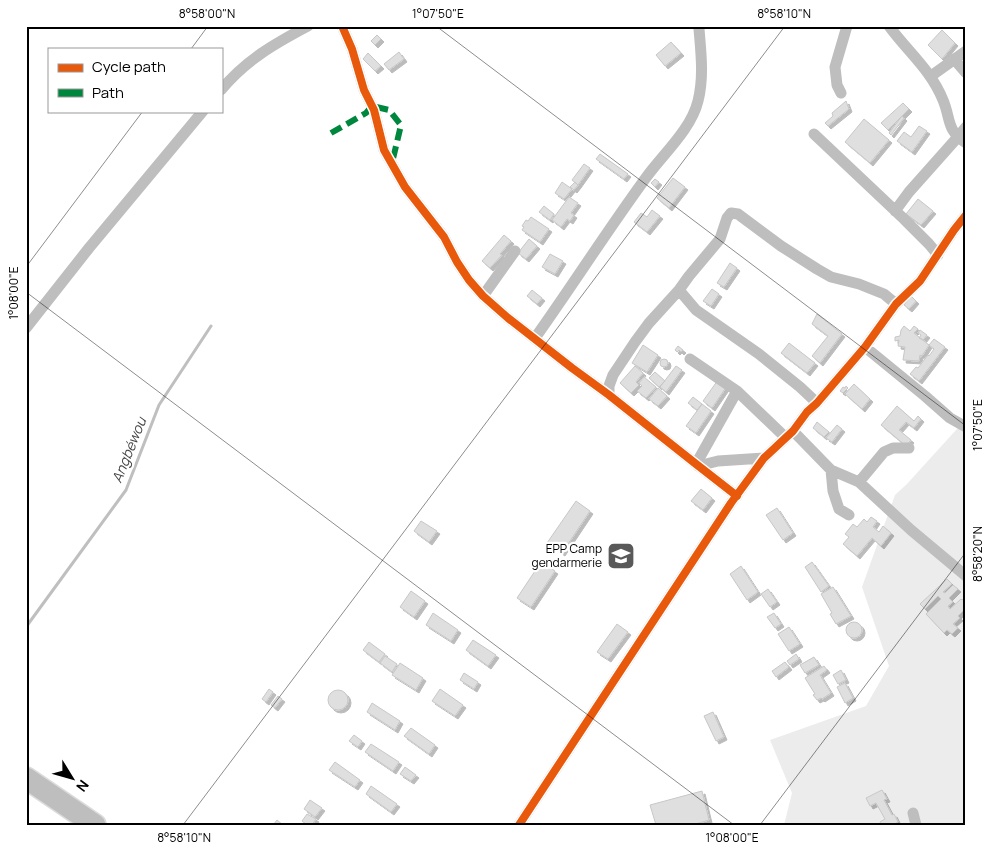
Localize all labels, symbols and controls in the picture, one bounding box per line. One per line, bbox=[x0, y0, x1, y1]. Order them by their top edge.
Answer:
text: 8°58'00"N bbox=[179, 5, 235, 22]
text: 1°07'50"E bbox=[412, 5, 464, 22]
text: 8°58'10"N bbox=[757, 5, 811, 22]
legend bbox=[48, 48, 222, 112]
text: Cycle path bbox=[92, 56, 166, 77]
text: Path bbox=[92, 82, 124, 103]
text: 1°08'00"E bbox=[5, 266, 22, 320]
text: 1°07'50"E bbox=[969, 399, 986, 451]
water label: Angbéwou bbox=[107, 413, 151, 485]
text: 8°58'20"N bbox=[969, 526, 986, 582]
place label: EPP Camp gendarmerie bbox=[532, 540, 602, 571]
school or university icon: EPP Camp gendarmerie bbox=[606, 541, 636, 571]
north arrow bbox=[48, 754, 98, 804]
text: N bbox=[72, 776, 93, 796]
text: 8°58'10"N bbox=[157, 829, 211, 846]
text: 1°08'00"E bbox=[705, 829, 759, 846]

